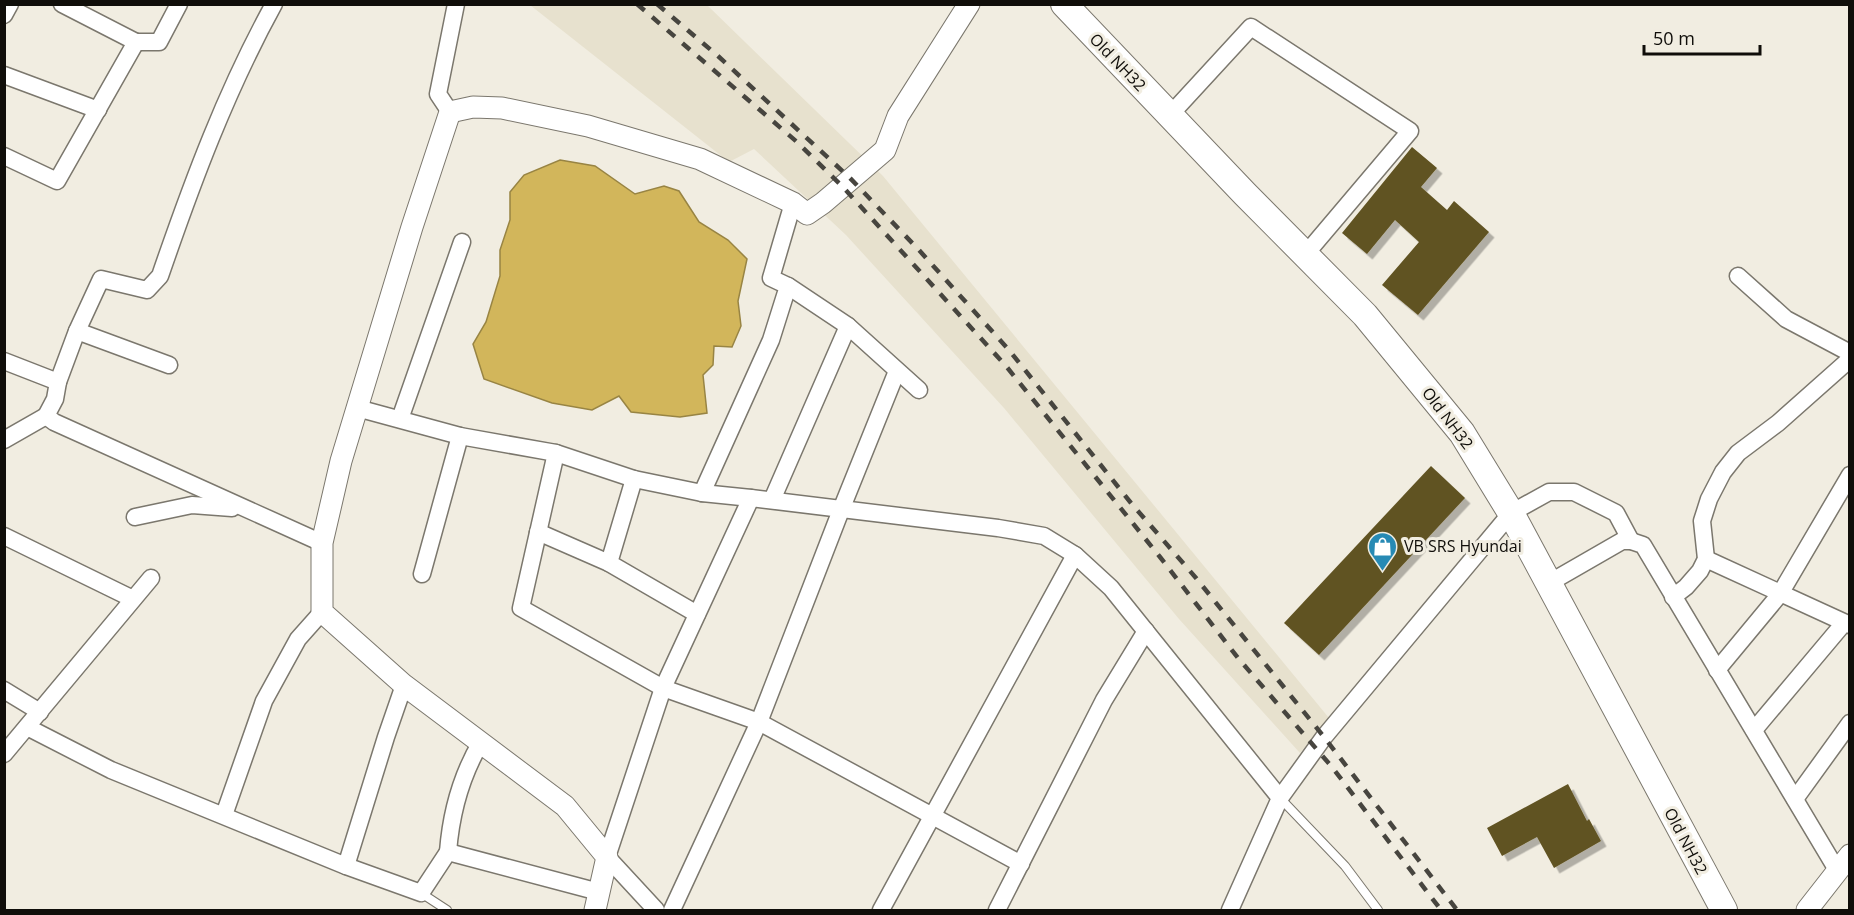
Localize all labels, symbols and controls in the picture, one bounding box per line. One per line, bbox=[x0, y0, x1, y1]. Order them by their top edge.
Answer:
scale bar bbox=[1644, 18, 1760, 56]
text: 50 m bbox=[1653, 26, 1695, 50]
street label: Old NH32 bbox=[1085, 28, 1151, 96]
street label: Old NH32 bbox=[1417, 382, 1479, 454]
shop icon: VB SRS Hyundai bbox=[1367, 530, 1399, 572]
place label: VB SRS Hyundai bbox=[1404, 535, 1522, 557]
street label: Old NH32 bbox=[1659, 804, 1713, 878]

